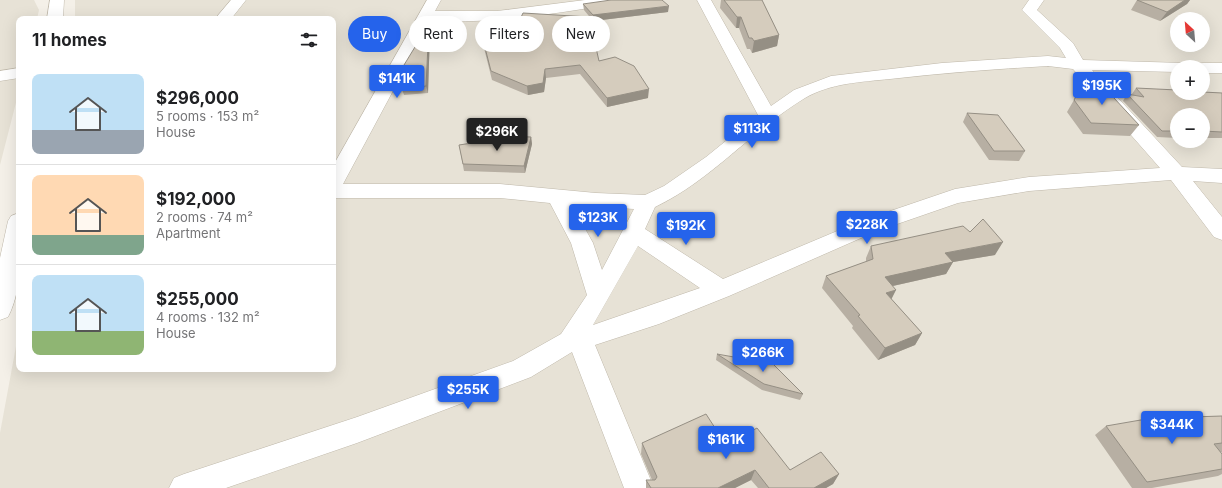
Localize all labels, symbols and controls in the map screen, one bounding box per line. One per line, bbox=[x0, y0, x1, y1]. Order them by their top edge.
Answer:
north arrow bbox=[1170, 12, 1210, 52]
map controls bbox=[1170, 12, 1210, 148]
chip: Buy bbox=[348, 16, 401, 52]
chip: Rent bbox=[409, 16, 467, 52]
chip: Filters bbox=[475, 16, 544, 52]
chip: New bbox=[552, 16, 610, 52]
icon: filters bbox=[298, 29, 320, 51]
text: 11 homes bbox=[32, 30, 107, 50]
button: + bbox=[1170, 60, 1210, 100]
pin: $141K bbox=[369, 65, 425, 99]
text: $141K bbox=[378, 70, 416, 86]
pin: $195K bbox=[1074, 72, 1130, 106]
text: $195K bbox=[1082, 77, 1122, 93]
text: $296,000 bbox=[156, 88, 239, 108]
icon: home bbox=[64, 90, 112, 138]
text: 5 rooms · 153 m² bbox=[156, 108, 259, 124]
button: − bbox=[1170, 108, 1210, 148]
pin: $113K bbox=[724, 115, 780, 149]
pin: $296K bbox=[469, 118, 525, 152]
text: $113K bbox=[733, 120, 771, 136]
text: $296K bbox=[476, 123, 518, 139]
text: House bbox=[156, 124, 196, 140]
text: $192,000 bbox=[156, 189, 236, 209]
icon: home bbox=[64, 191, 112, 239]
pin: $123K bbox=[570, 204, 626, 238]
text: 2 rooms · 74 m² bbox=[156, 209, 253, 225]
text: $123K bbox=[578, 209, 618, 225]
pin: $228K bbox=[839, 211, 895, 245]
pin: $192K bbox=[658, 212, 714, 246]
text: $228K bbox=[846, 216, 888, 232]
text: $192K bbox=[666, 217, 706, 233]
text: Apartment bbox=[156, 225, 221, 241]
text: $255,000 bbox=[156, 289, 239, 309]
icon: home bbox=[64, 291, 112, 339]
text: 4 rooms · 132 m² bbox=[156, 309, 260, 325]
text: House bbox=[156, 325, 196, 341]
pin: $266K bbox=[735, 339, 791, 373]
text: $266K bbox=[742, 344, 784, 360]
pin: $255K bbox=[440, 376, 496, 410]
text: $255K bbox=[447, 381, 489, 397]
pin: $344K bbox=[1144, 411, 1200, 445]
text: $344K bbox=[1150, 416, 1194, 432]
pin: $161K bbox=[698, 426, 754, 460]
text: $161K bbox=[707, 431, 745, 447]

